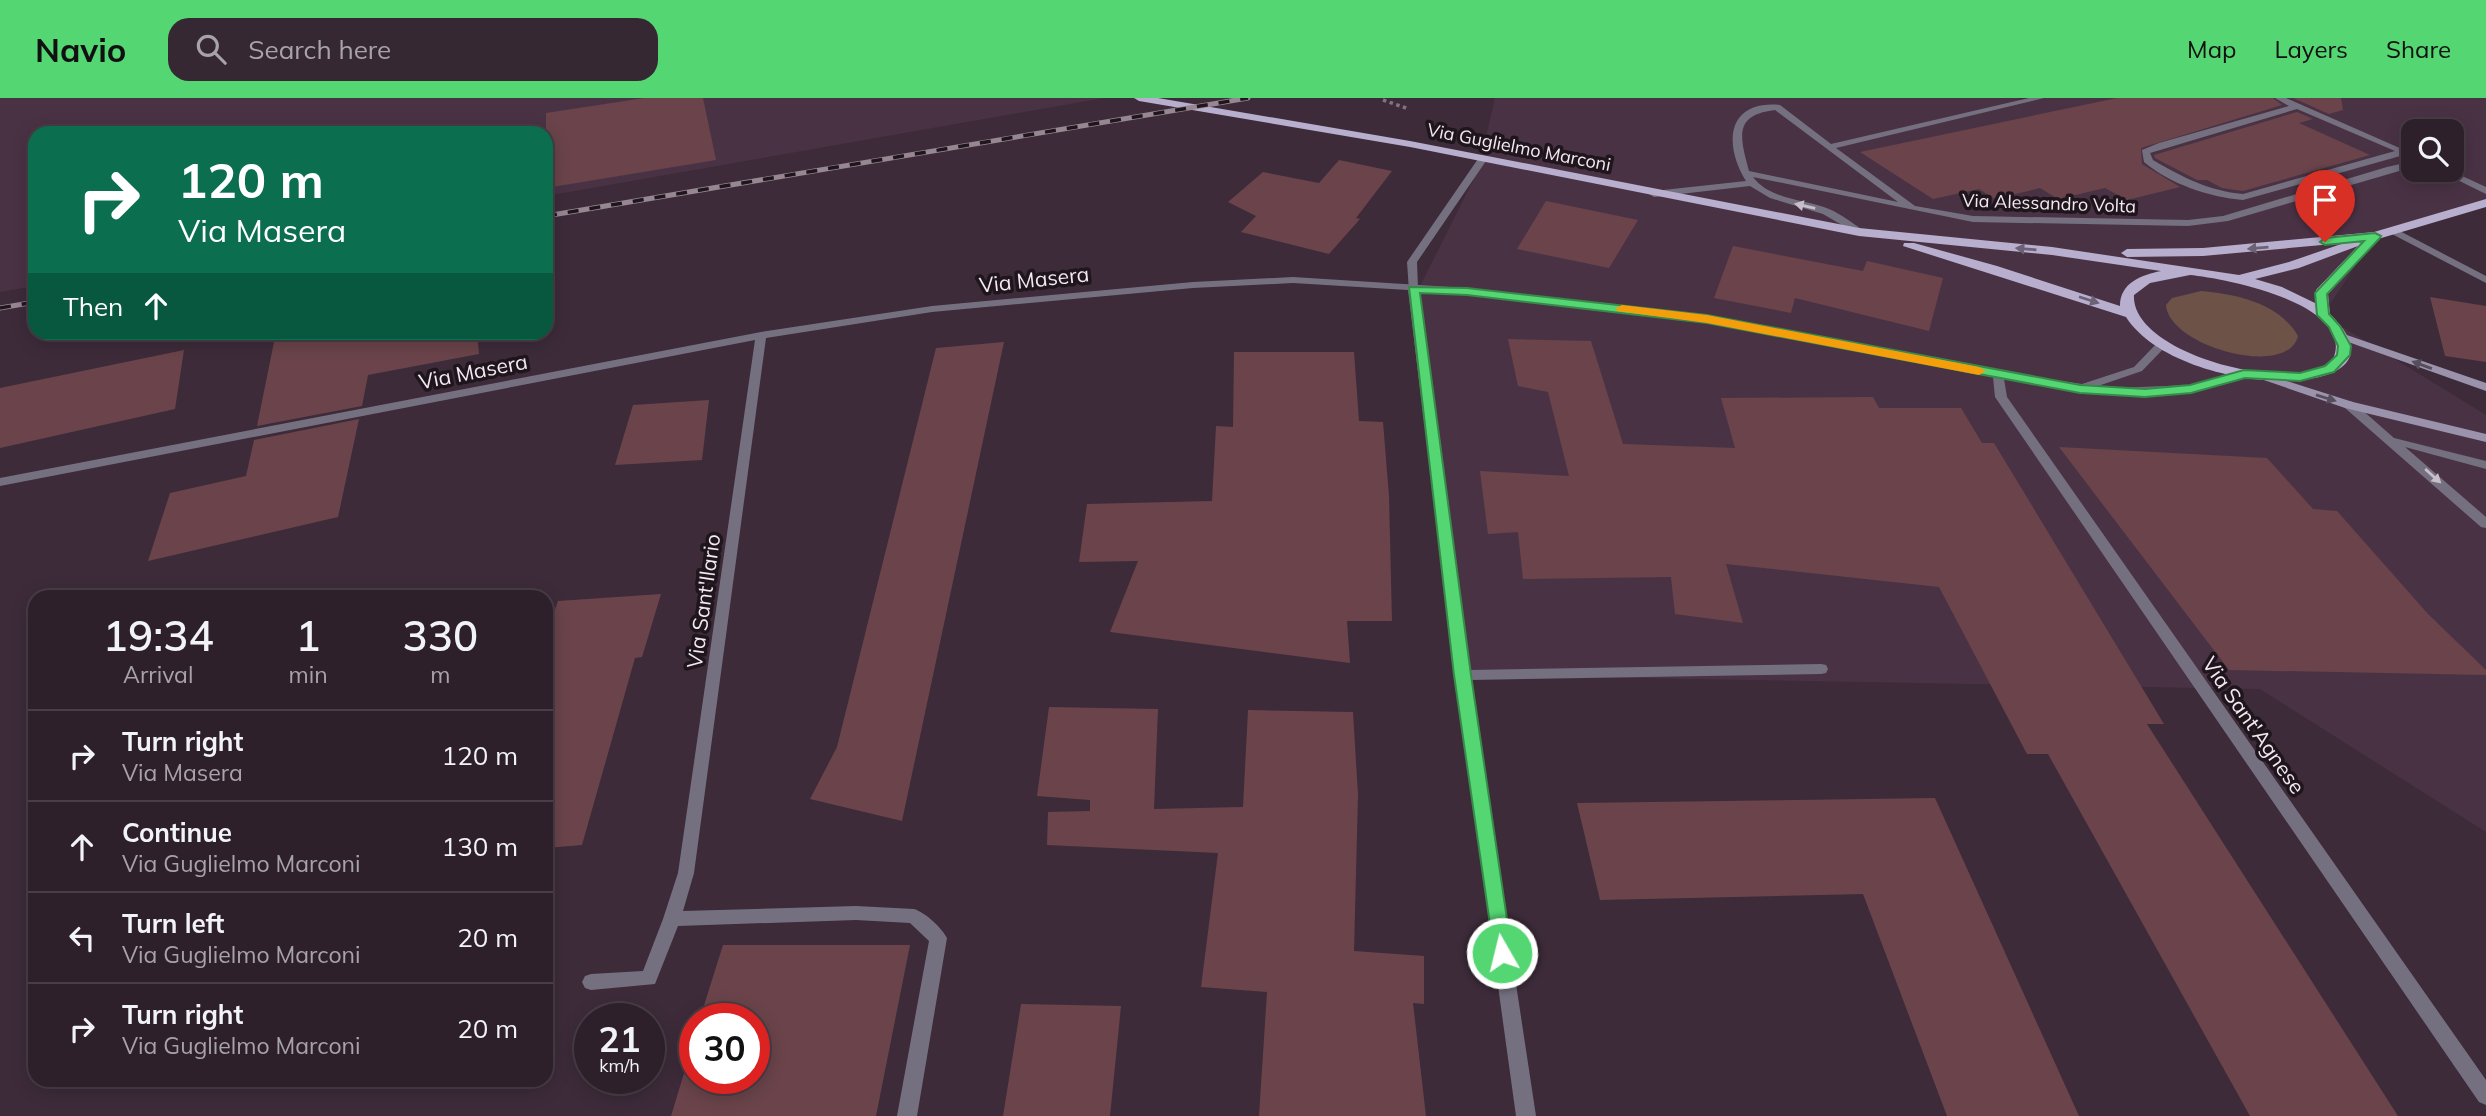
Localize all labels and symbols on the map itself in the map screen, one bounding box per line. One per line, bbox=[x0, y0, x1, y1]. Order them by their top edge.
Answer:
street label: Via Guglielmo Marconi bbox=[1425, 118, 1613, 176]
pin bbox=[2295, 170, 2355, 242]
street label: Via Alessandro Volta bbox=[1962, 188, 2136, 218]
one-way arrow bbox=[1794, 200, 1816, 211]
one-way arrow bbox=[2014, 243, 2036, 254]
one-way arrow bbox=[2247, 243, 2269, 254]
street label: Via Masera bbox=[978, 260, 1090, 298]
one-way arrow bbox=[2078, 295, 2099, 305]
street label: Via Masera bbox=[416, 348, 530, 394]
one-way arrow bbox=[2411, 359, 2432, 370]
one-way arrow bbox=[2316, 393, 2337, 404]
one-way arrow bbox=[2424, 468, 2442, 484]
street label: Via Sant'Ilario bbox=[681, 532, 725, 670]
street label: Via Sant'Agnese bbox=[2197, 651, 2311, 799]
position arrow bbox=[1465, 916, 1539, 990]
speed limit sign: 30 bbox=[679, 1003, 770, 1094]

